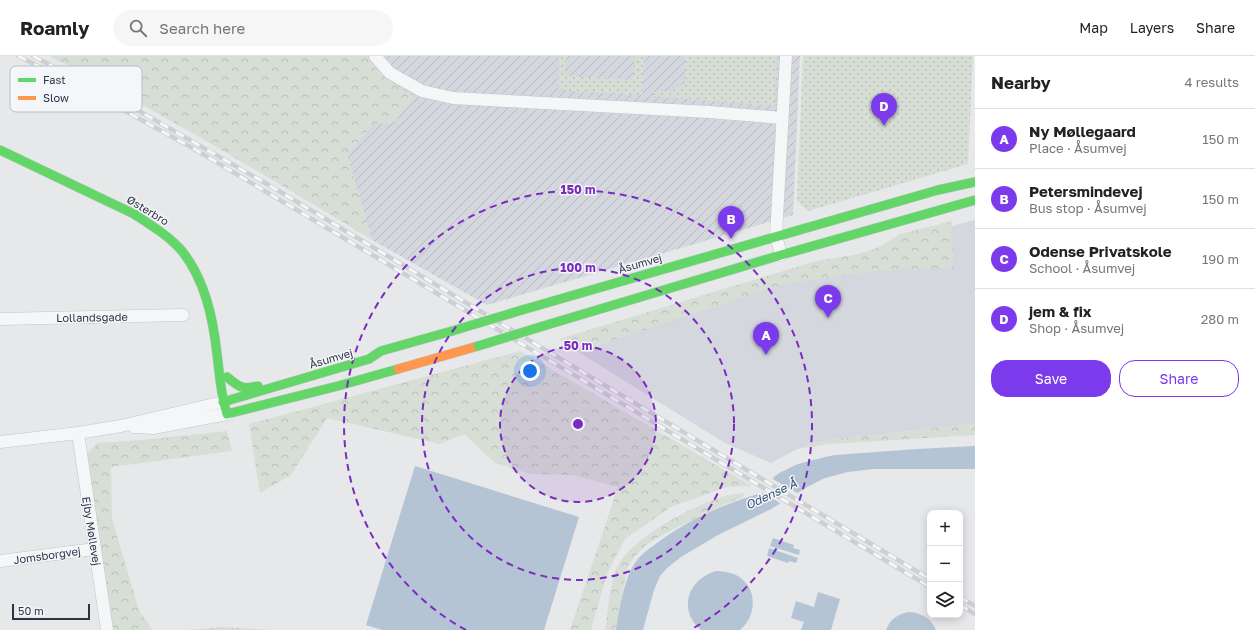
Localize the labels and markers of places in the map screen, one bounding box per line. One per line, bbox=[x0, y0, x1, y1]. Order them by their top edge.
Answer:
pin: D bbox=[871, 93, 897, 126]
pin: B bbox=[718, 206, 744, 239]
pin: C bbox=[815, 285, 841, 318]
pin: A bbox=[753, 322, 779, 355]
centre of rings bbox=[571, 417, 585, 431]

